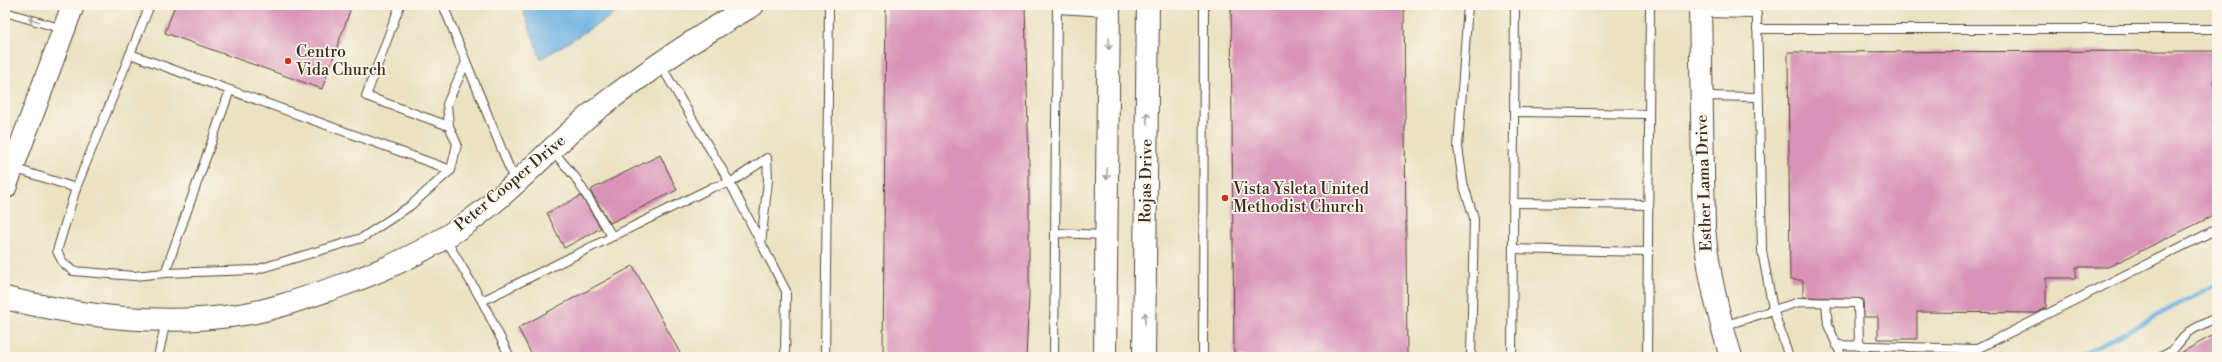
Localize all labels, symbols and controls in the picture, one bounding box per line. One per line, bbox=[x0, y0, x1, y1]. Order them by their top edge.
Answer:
one-way arrow bbox=[28, 16, 41, 23]
one-way arrow bbox=[1105, 37, 1113, 50]
place label: Centro Vida Church bbox=[295, 42, 387, 80]
marker: Centro Vida Church bbox=[283, 56, 293, 66]
one-way arrow bbox=[1143, 112, 1151, 125]
street label: Esther Lama Drive bbox=[1692, 114, 1716, 252]
street label: Peter Cooper Drive bbox=[450, 131, 570, 235]
street label: Rojas Drive bbox=[1135, 139, 1157, 223]
one-way arrow bbox=[1103, 167, 1111, 180]
place label: Vista Ysleta United Methodist Church bbox=[1232, 179, 1369, 217]
marker: Vista Ysleta United Methodist Church bbox=[1220, 193, 1230, 203]
one-way arrow bbox=[1141, 312, 1149, 325]

